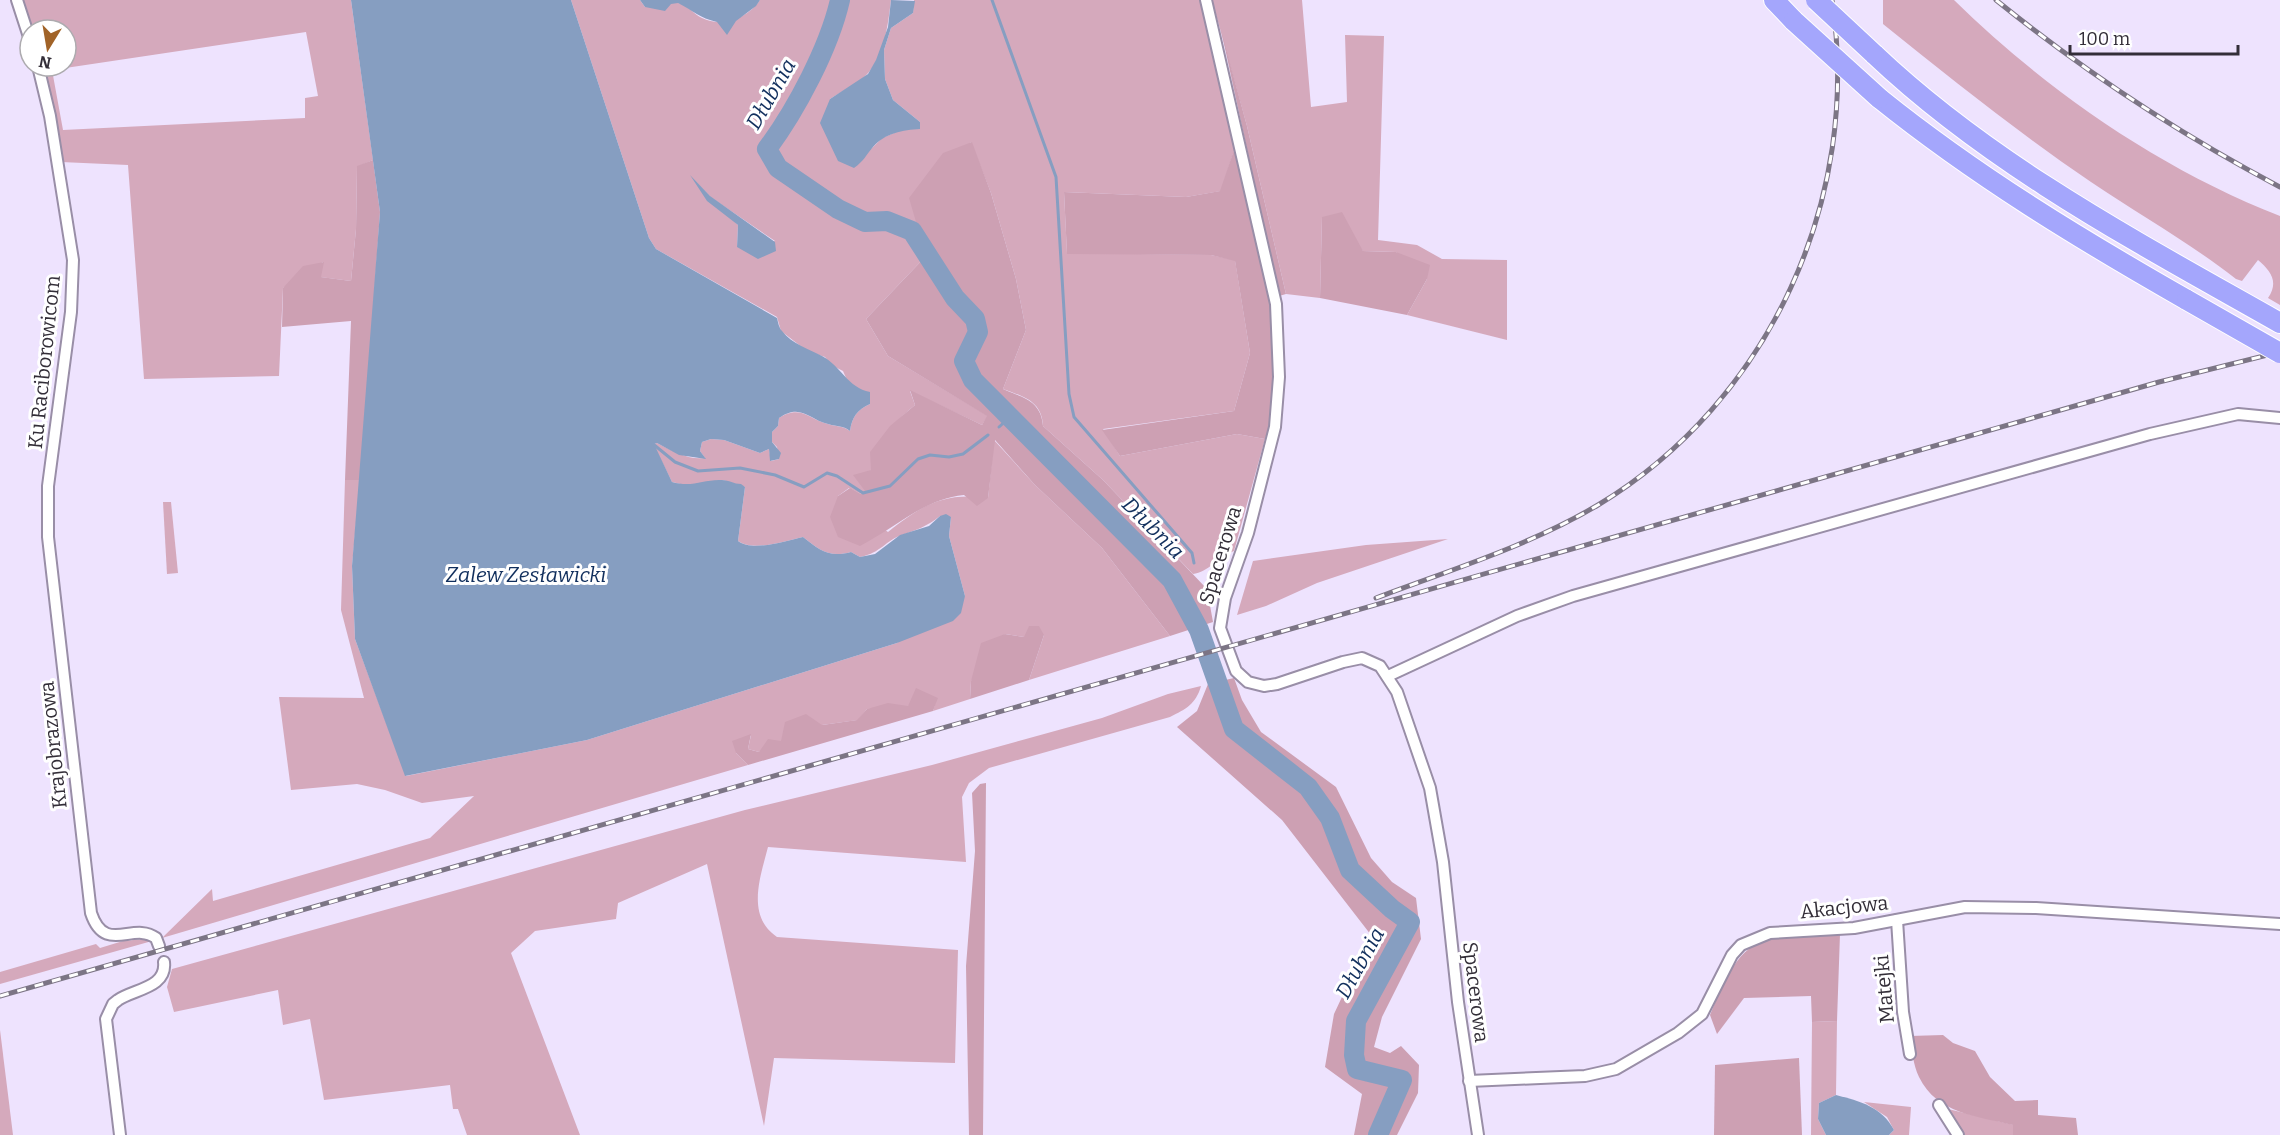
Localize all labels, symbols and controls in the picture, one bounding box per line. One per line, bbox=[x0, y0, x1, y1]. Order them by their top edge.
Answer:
north arrow bbox=[18, 18, 78, 78]
scale bar bbox=[2070, 18, 2238, 56]
text: 100 m bbox=[2079, 28, 2130, 50]
text: N bbox=[37, 52, 53, 73]
water label: Dłubnia bbox=[740, 54, 802, 134]
street label: Ku Raciborowicom bbox=[23, 274, 65, 450]
water label: Dłubnia bbox=[1117, 492, 1189, 564]
street label: Spacerowa bbox=[1194, 503, 1246, 607]
water label: Zalew Zesławicki bbox=[446, 562, 606, 588]
street label: Krajobrazowa bbox=[34, 680, 73, 810]
street label: Akacjowa bbox=[1799, 890, 1890, 925]
water label: Dłubnia bbox=[1330, 923, 1390, 1003]
street label: Spacerowa bbox=[1458, 940, 1494, 1044]
street label: Matejki bbox=[1869, 954, 1900, 1024]

